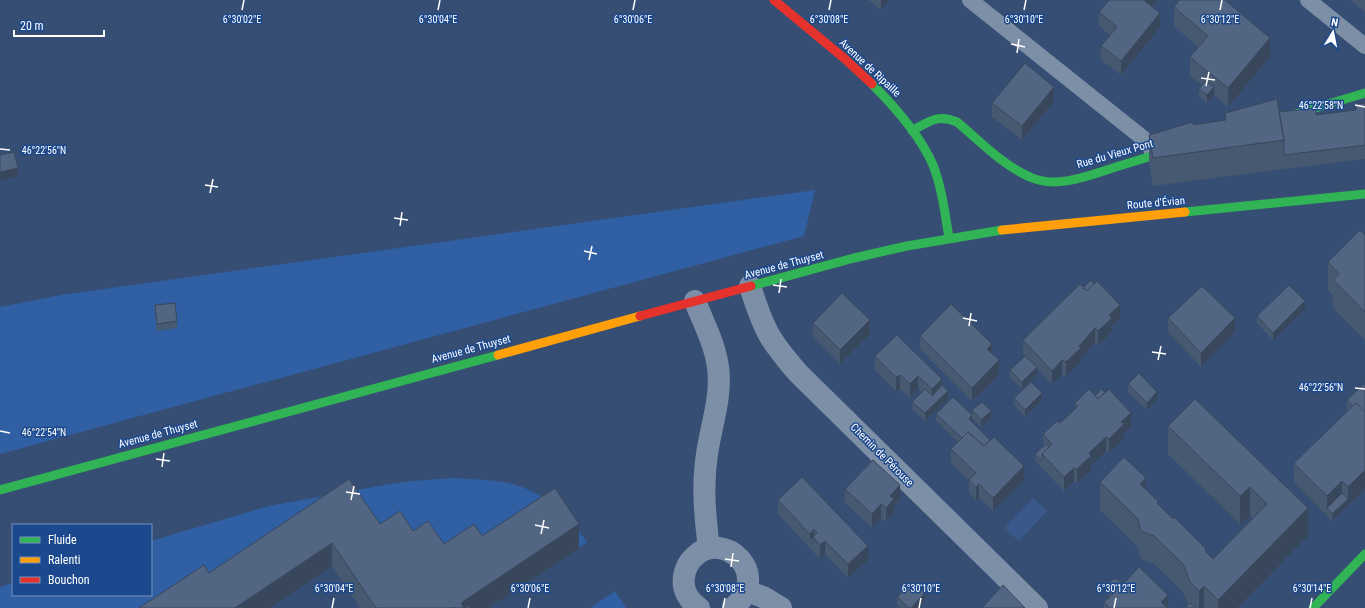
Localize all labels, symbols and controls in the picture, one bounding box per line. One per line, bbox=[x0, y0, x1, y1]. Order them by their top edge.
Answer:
scale bar bbox=[14, 12, 104, 38]
north arrow bbox=[1313, 12, 1353, 52]
text: 6°30'02"E bbox=[223, 14, 261, 25]
text: 6°30'04"E bbox=[419, 14, 457, 25]
text: 6°30'06"E bbox=[614, 14, 652, 25]
text: 6°30'08"E bbox=[810, 14, 848, 25]
text: 6°30'10"E bbox=[1005, 14, 1043, 25]
text: 6°30'12"E bbox=[1201, 14, 1239, 25]
text: N bbox=[1330, 16, 1339, 30]
text: 20 m bbox=[20, 19, 44, 33]
street label: Avenue de Ripaille bbox=[837, 36, 903, 100]
text: 46°22'58"N bbox=[1299, 100, 1343, 111]
street label: Rue du Vieux Pont bbox=[1075, 137, 1155, 171]
text: 46°22'56"N bbox=[22, 145, 66, 156]
street label: Route d'Évian bbox=[1126, 194, 1186, 212]
street label: Avenue de Thuyset bbox=[743, 248, 825, 282]
street label: Avenue de Thuyset bbox=[430, 332, 512, 366]
text: 46°22'56"N bbox=[1299, 382, 1343, 393]
street label: Avenue de Thuyset bbox=[117, 417, 199, 451]
street label: Chemin de Pérouse bbox=[848, 421, 916, 489]
text: 46°22'54"N bbox=[22, 427, 66, 438]
legend bbox=[12, 524, 152, 596]
text: Fluide bbox=[48, 533, 77, 547]
text: Ralenti bbox=[48, 553, 81, 567]
text: Bouchon bbox=[48, 573, 90, 587]
text: 6°30'04"E bbox=[315, 583, 353, 594]
text: 6°30'06"E bbox=[511, 583, 549, 594]
text: 6°30'08"E bbox=[706, 583, 744, 594]
text: 6°30'10"E bbox=[902, 583, 940, 594]
text: 6°30'12"E bbox=[1097, 583, 1135, 594]
text: 6°30'14"E bbox=[1293, 583, 1331, 594]

